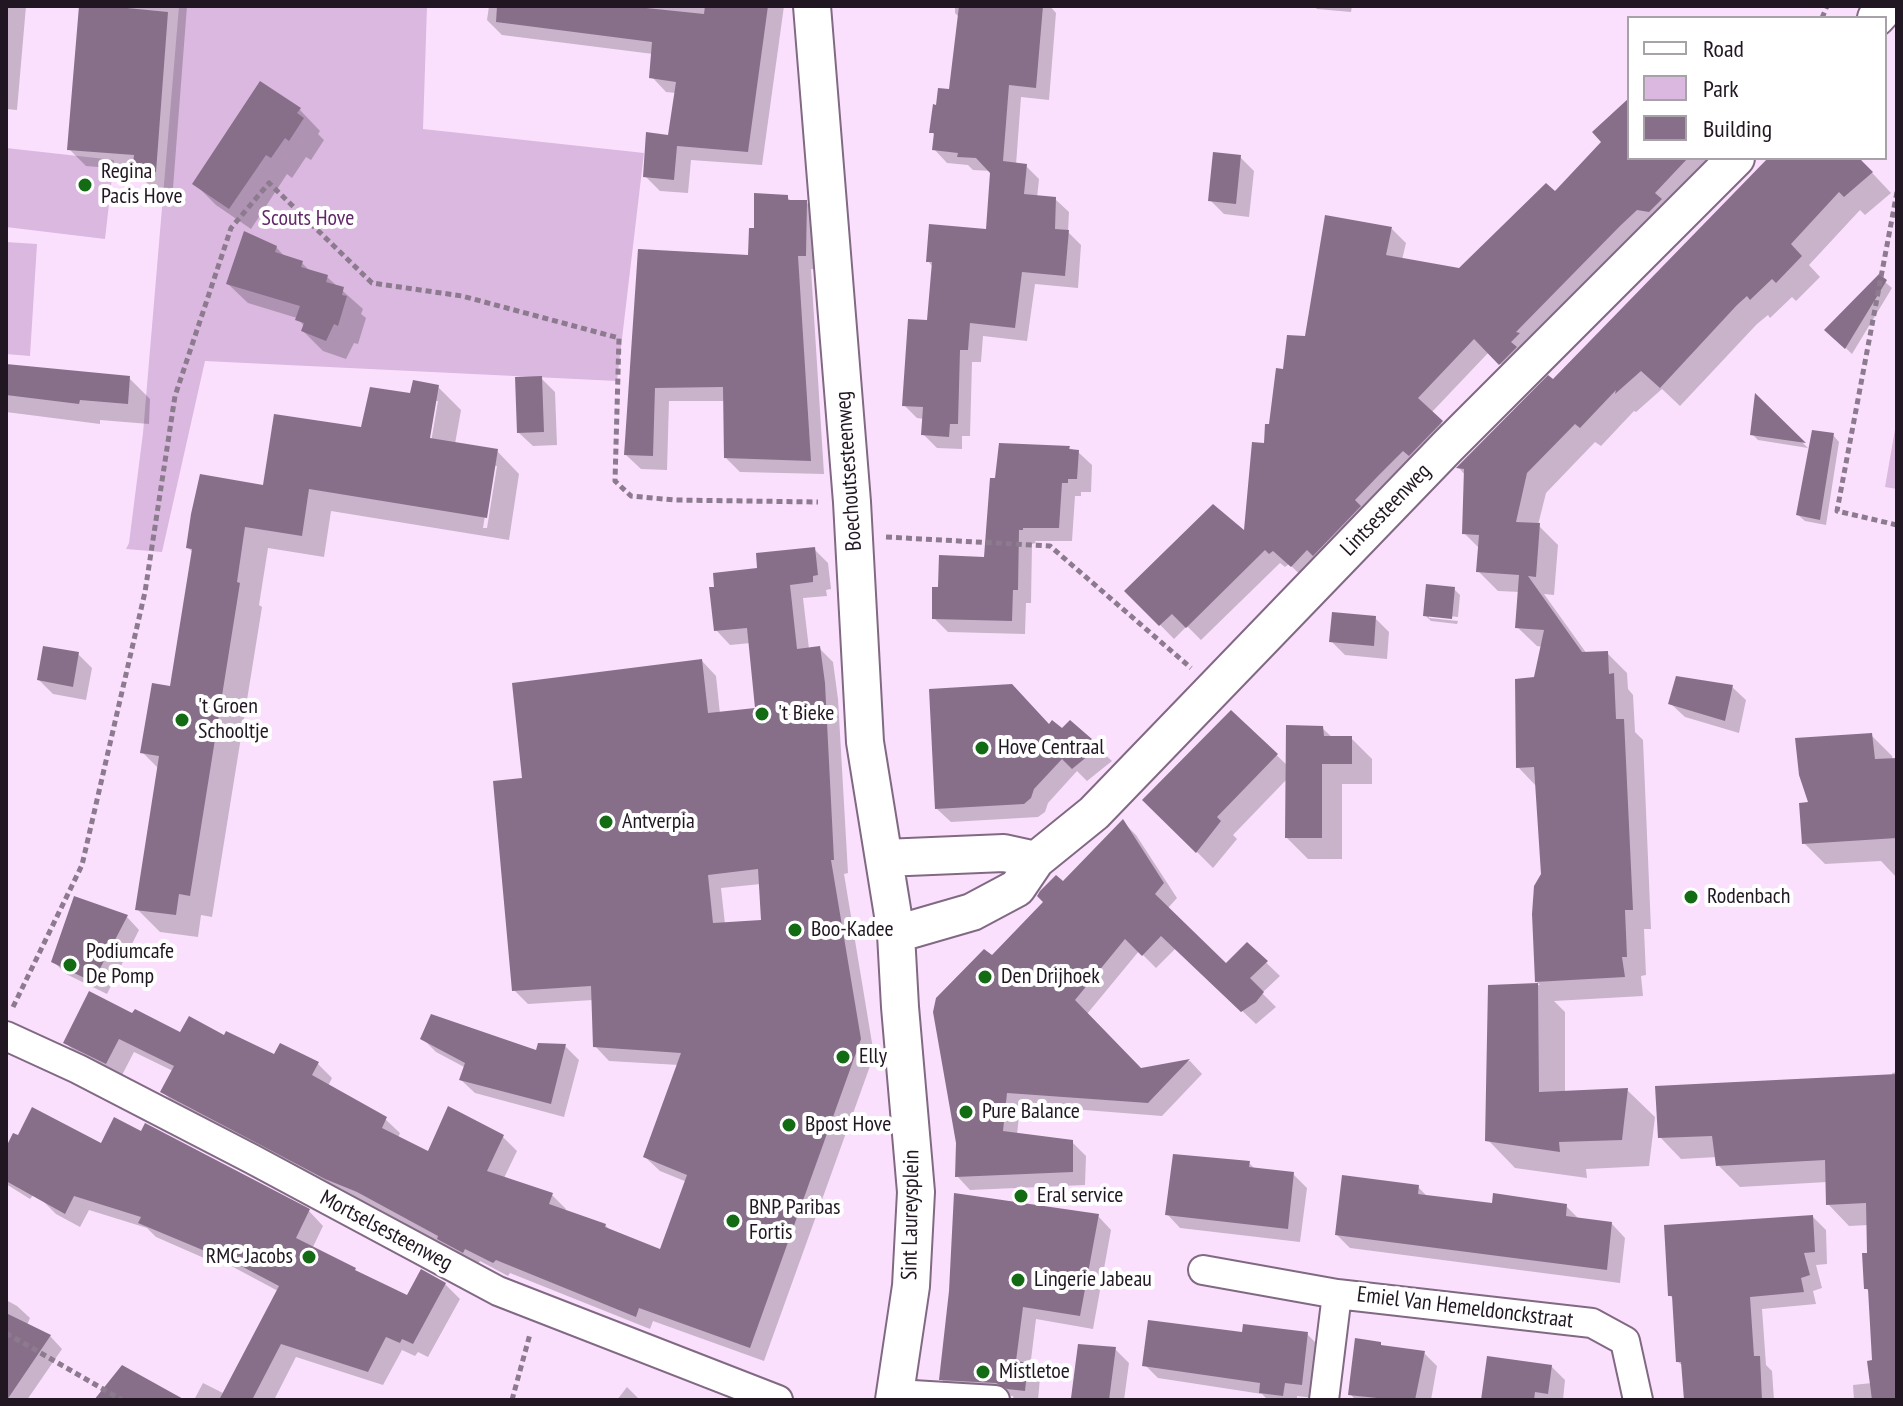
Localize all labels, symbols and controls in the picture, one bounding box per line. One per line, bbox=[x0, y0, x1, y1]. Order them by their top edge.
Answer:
legend bbox=[1627, 16, 1887, 160]
text: Road bbox=[1703, 33, 1744, 64]
text: Park bbox=[1703, 73, 1739, 104]
text: Building bbox=[1703, 113, 1772, 144]
place label: Regina Pacis Hove bbox=[101, 159, 183, 210]
marker: Regina Pacis Hove bbox=[76, 176, 94, 194]
park label: Scouts Hove bbox=[262, 206, 354, 232]
street label: Boechoutsesteenweg bbox=[830, 390, 868, 552]
street label: Lintsesteenweg bbox=[1335, 458, 1437, 562]
place label: 't Groen Schooltje bbox=[198, 694, 269, 746]
place label: 't Bieke bbox=[778, 701, 834, 727]
marker: 't Bieke bbox=[753, 705, 771, 723]
marker: 't Groen Schooltje bbox=[173, 711, 191, 729]
place label: Hove Centraal bbox=[998, 735, 1104, 761]
marker: Hove Centraal bbox=[973, 739, 991, 757]
place label: Antverpia bbox=[622, 809, 695, 835]
marker: Antverpia bbox=[597, 813, 615, 831]
place label: Rodenbach bbox=[1707, 884, 1790, 910]
marker: Rodenbach bbox=[1682, 888, 1700, 906]
place label: Boo-Kadee bbox=[811, 917, 893, 943]
marker: Boo-Kadee bbox=[786, 921, 804, 939]
place label: Podiumcafe De Pomp bbox=[86, 939, 174, 990]
marker: Podiumcafe De Pomp bbox=[61, 956, 79, 974]
place label: Den Drijhoek bbox=[1001, 964, 1100, 990]
marker: Den Drijhoek bbox=[976, 968, 994, 986]
place label: Elly bbox=[859, 1044, 887, 1070]
marker: Elly bbox=[834, 1048, 852, 1066]
place label: Pure Balance bbox=[982, 1099, 1080, 1125]
marker: Pure Balance bbox=[957, 1103, 975, 1121]
place label: Bpost Hove bbox=[805, 1112, 891, 1138]
marker: Bpost Hove bbox=[780, 1116, 798, 1134]
street label: Sint Laureysplein bbox=[897, 1150, 925, 1280]
place label: Eral service bbox=[1037, 1183, 1123, 1209]
street label: Mortselsesteenweg bbox=[315, 1185, 457, 1277]
marker: Eral service bbox=[1012, 1187, 1030, 1205]
place label: BNP Paribas Fortis bbox=[749, 1195, 840, 1246]
marker: BNP Paribas Fortis bbox=[724, 1212, 742, 1230]
place label: RMC Jacobs bbox=[206, 1244, 293, 1270]
marker: RMC Jacobs bbox=[300, 1248, 318, 1266]
place label: Lingerie Jabeau bbox=[1034, 1267, 1152, 1293]
marker: Lingerie Jabeau bbox=[1009, 1271, 1027, 1289]
street label: Emiel Van Hemeldonckstraat bbox=[1355, 1282, 1575, 1334]
place label: Mistletoe bbox=[999, 1359, 1070, 1385]
marker: Mistletoe bbox=[974, 1363, 992, 1381]

